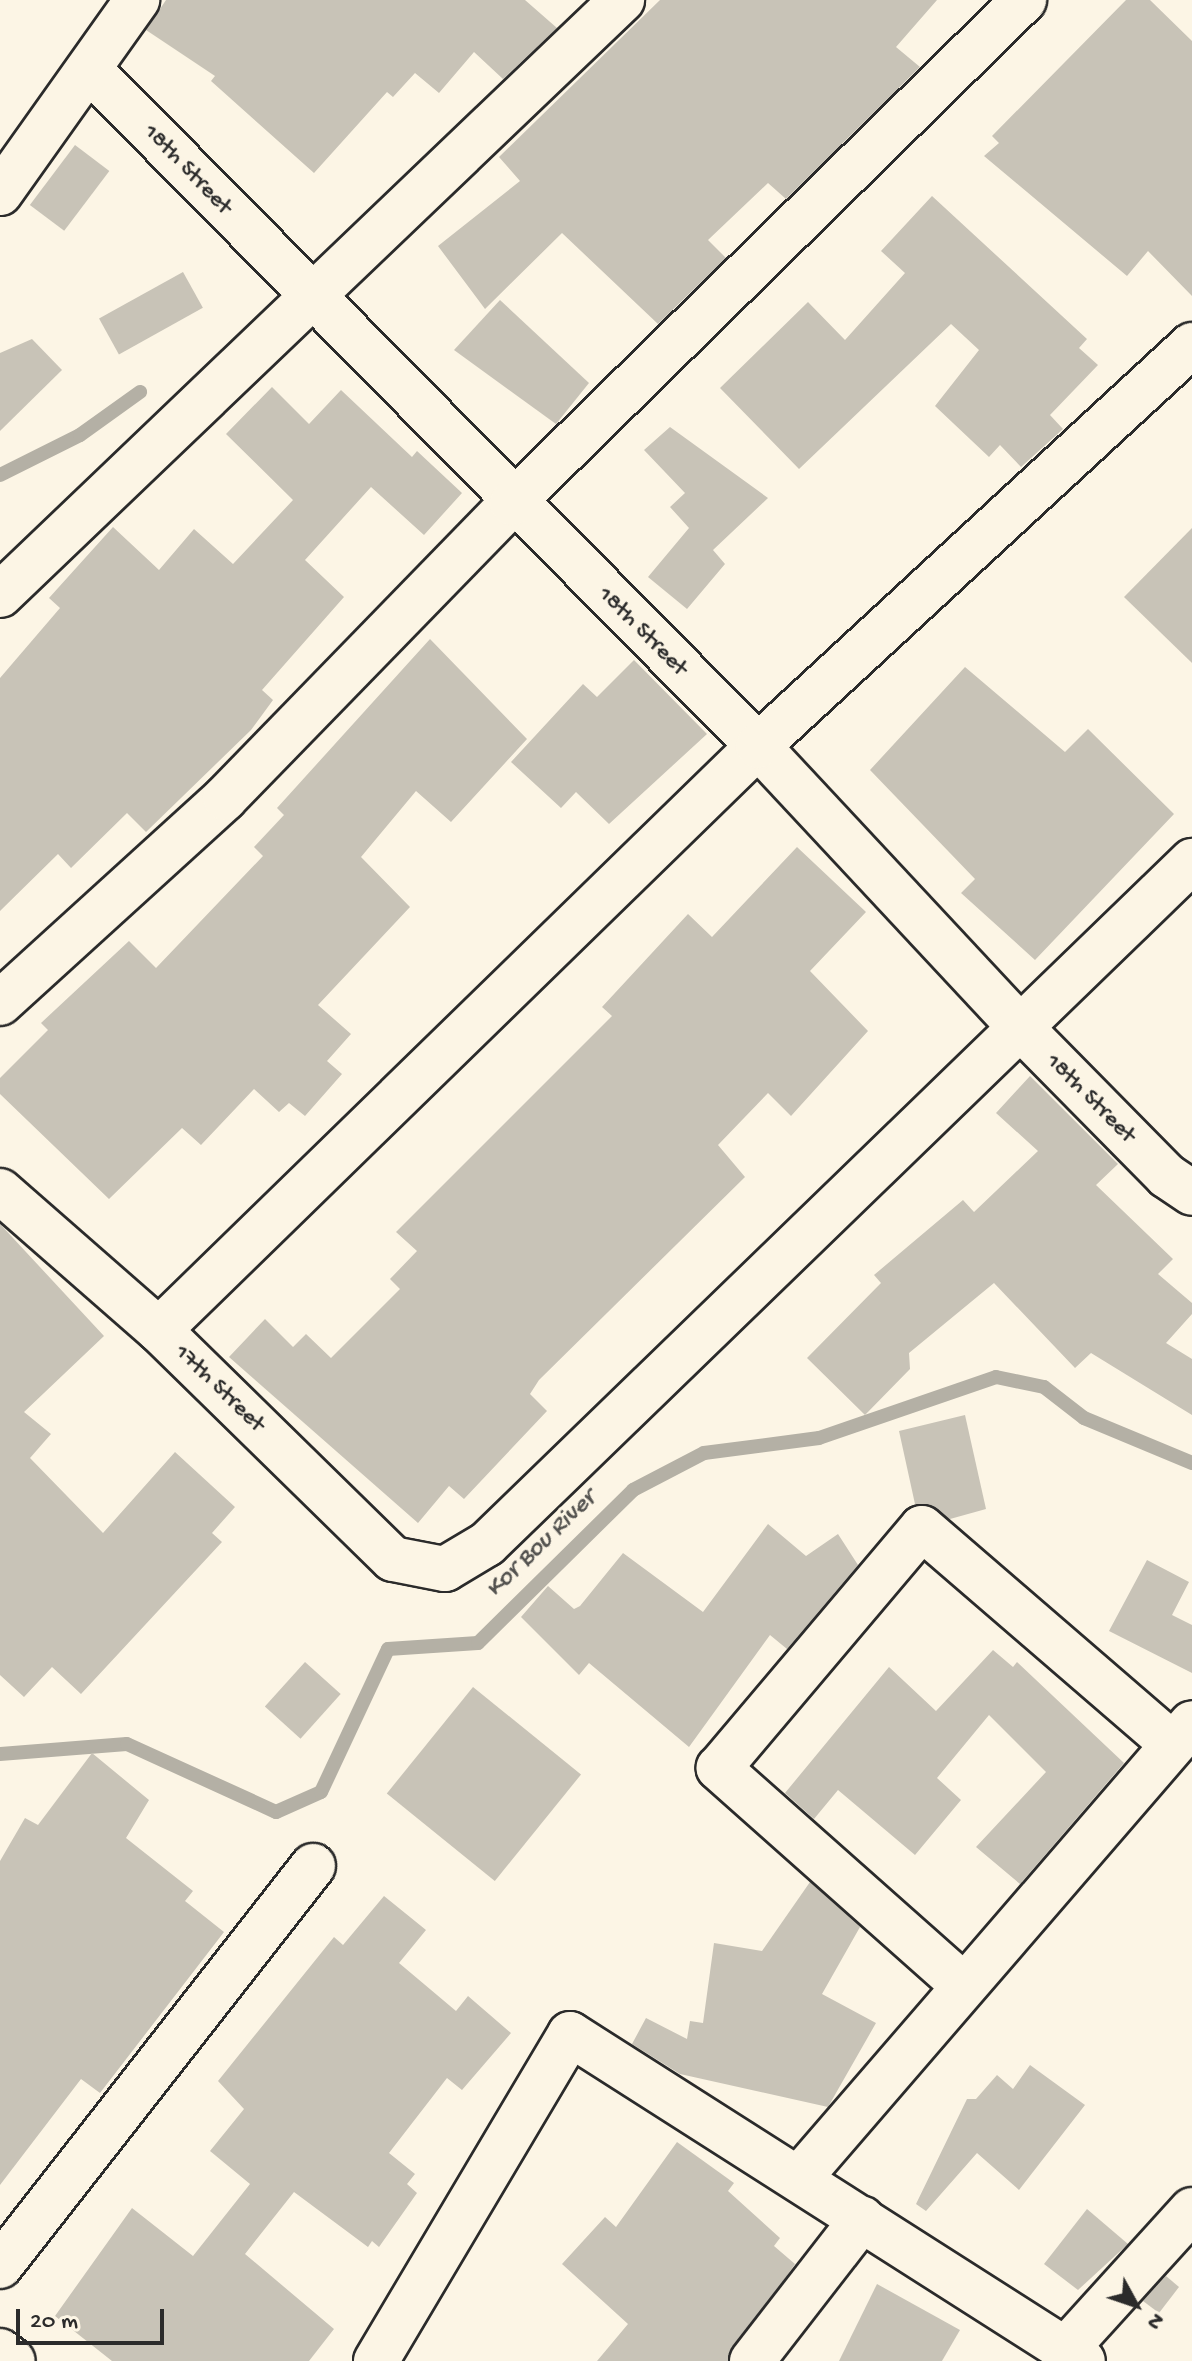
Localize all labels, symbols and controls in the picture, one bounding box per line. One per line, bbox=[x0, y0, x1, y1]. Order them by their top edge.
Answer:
street label: 18th Street bbox=[137, 119, 237, 221]
street label: 18th Street bbox=[591, 581, 693, 683]
street label: 18th Street bbox=[1039, 1048, 1141, 1150]
street label: 17th Street bbox=[168, 1339, 270, 1439]
water label: Kor Bou River bbox=[480, 1485, 604, 1605]
north arrow bbox=[1096, 2265, 1176, 2345]
scale bar bbox=[20, 2293, 168, 2343]
text: N bbox=[1140, 2307, 1169, 2334]
text: 20 m bbox=[30, 2308, 78, 2337]

